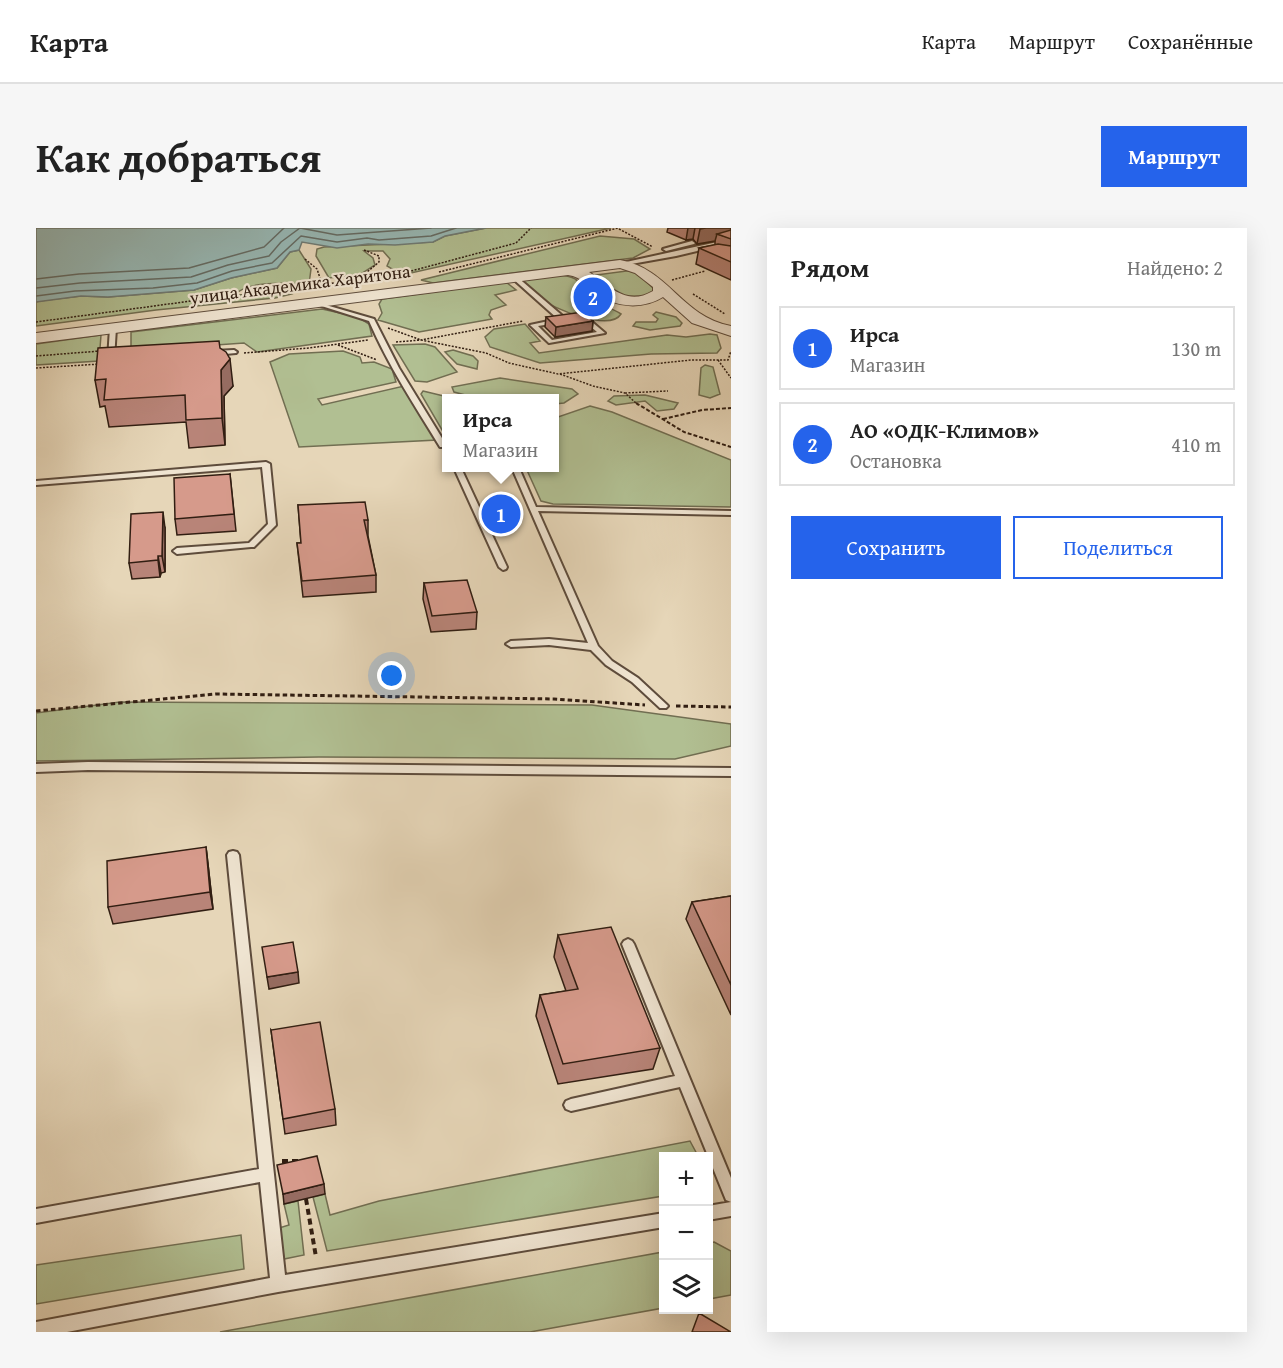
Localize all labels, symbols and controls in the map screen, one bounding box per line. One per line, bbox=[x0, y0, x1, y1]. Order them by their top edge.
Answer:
text: Карта bbox=[30, 21, 108, 62]
text: Карта bbox=[922, 26, 976, 57]
text: Маршрут bbox=[1009, 26, 1095, 57]
text: Сохранённые bbox=[1128, 26, 1253, 57]
text: Как добраться bbox=[36, 126, 321, 187]
button: Маршрут bbox=[1101, 126, 1247, 187]
text: Рядом bbox=[791, 248, 869, 287]
text: Найдено: 2 bbox=[1127, 253, 1223, 282]
street label: улица Академика Харитона bbox=[187, 257, 412, 311]
pin: 2 bbox=[574, 274, 612, 320]
text: Ирса bbox=[850, 318, 899, 350]
text: 1 bbox=[807, 334, 818, 363]
text: 130 m bbox=[1171, 334, 1221, 363]
text: Магазин bbox=[850, 350, 925, 379]
popup bbox=[442, 394, 559, 472]
text: Ирса bbox=[463, 403, 512, 435]
text: АО «ОДК-Климов» bbox=[850, 414, 1039, 446]
text: 2 bbox=[807, 430, 818, 459]
text: 410 m bbox=[1171, 430, 1221, 459]
text: Магазин bbox=[463, 435, 538, 464]
text: Остановка bbox=[850, 446, 942, 475]
pin: 1 bbox=[482, 492, 520, 536]
button: Сохранить bbox=[791, 516, 1001, 579]
button: Поделиться bbox=[1013, 516, 1223, 579]
your location bbox=[377, 661, 406, 690]
map controls bbox=[659, 1152, 713, 1314]
button: + bbox=[659, 1152, 713, 1206]
button: − bbox=[659, 1206, 713, 1260]
button: layers bbox=[659, 1260, 713, 1314]

